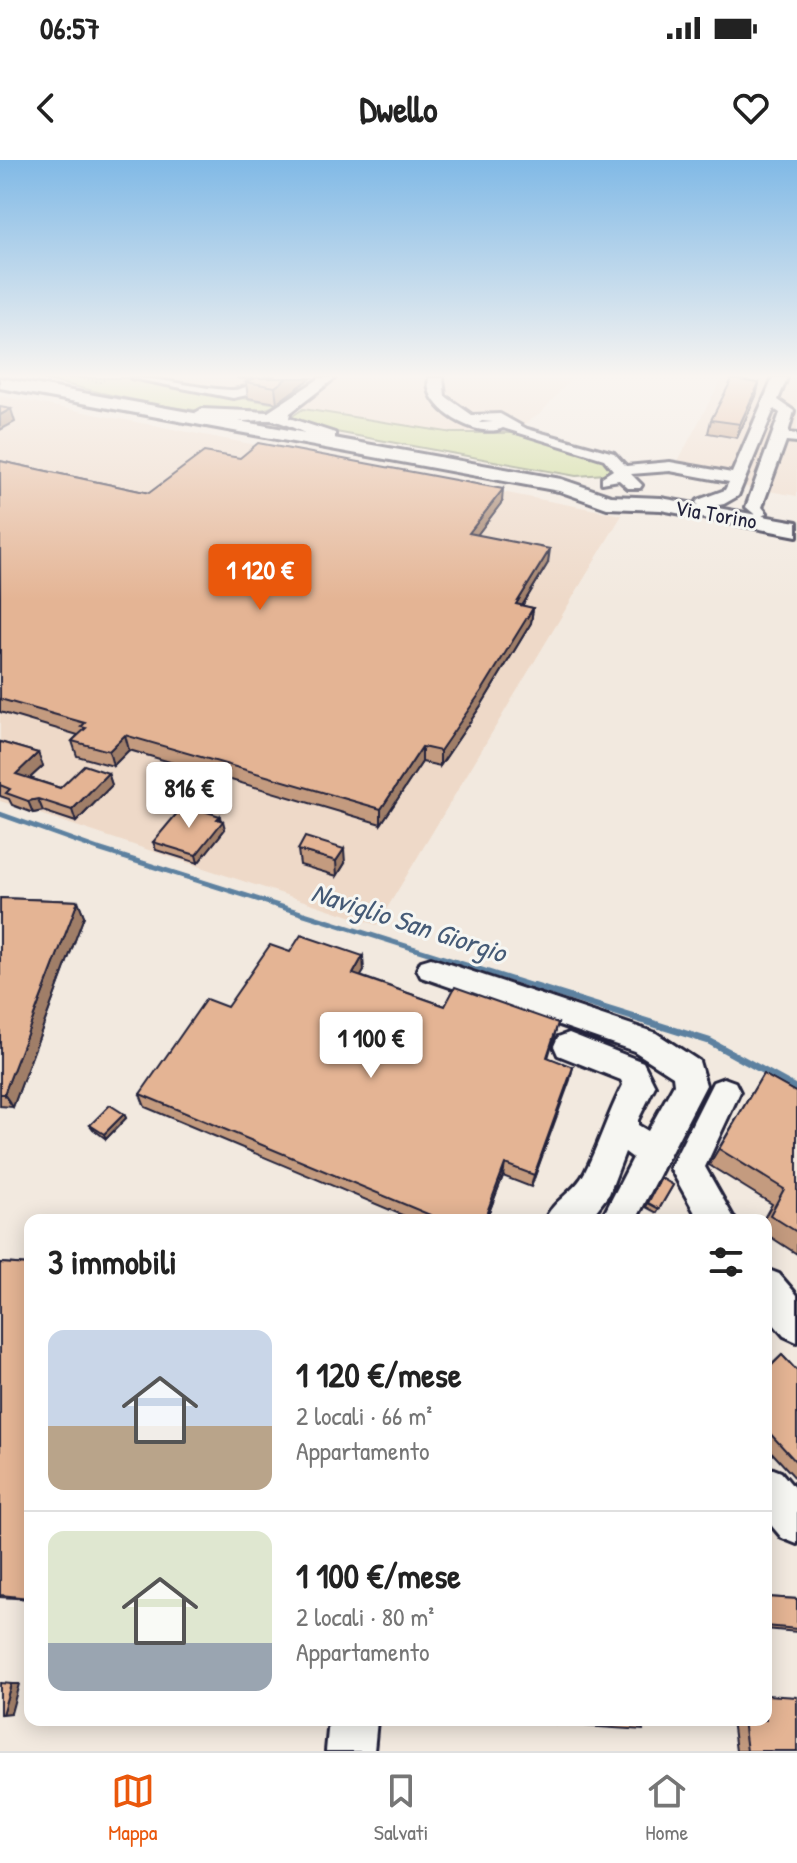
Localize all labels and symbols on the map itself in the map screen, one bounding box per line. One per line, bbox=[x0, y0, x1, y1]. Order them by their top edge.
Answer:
street label: Via Torino bbox=[673, 492, 759, 536]
pin: 1 120 € bbox=[186, 544, 334, 612]
pin: 816 € bbox=[133, 762, 245, 830]
water label: Naviglio San Giorgio bbox=[307, 873, 513, 972]
pin: 1 100 € bbox=[297, 1012, 445, 1080]

